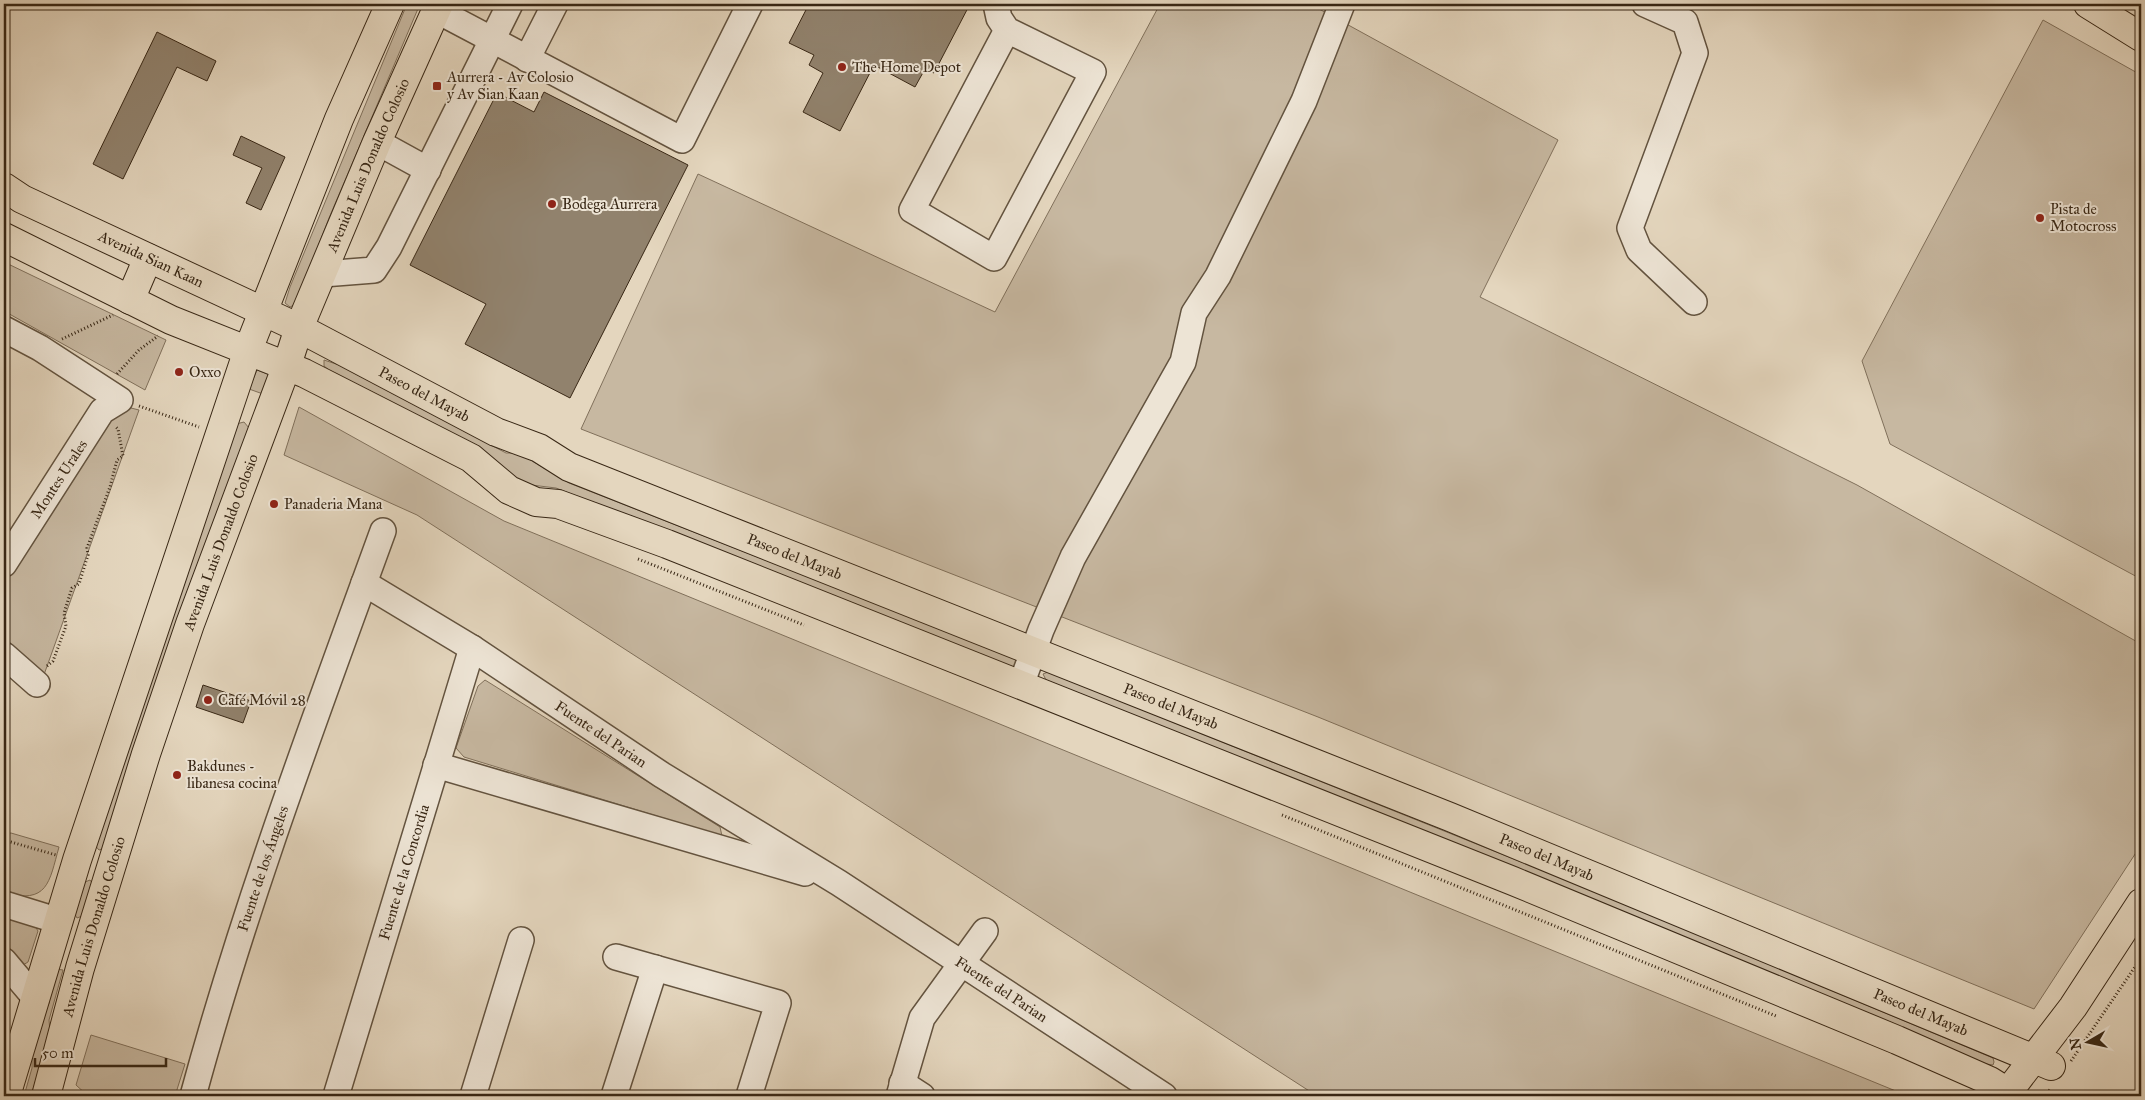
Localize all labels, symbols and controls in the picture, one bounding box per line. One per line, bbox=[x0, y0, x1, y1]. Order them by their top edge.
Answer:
place label: The Home Depot bbox=[852, 58, 962, 76]
marker: The Home Depot bbox=[836, 61, 848, 73]
place label: Aurrera - Av Colosio y Av Sian Kaan bbox=[446, 68, 574, 103]
street label: Avenida Luis Donaldo Colosio bbox=[323, 75, 414, 256]
marker: Aurrera - Av Colosio y Av Sian Kaan bbox=[431, 80, 443, 92]
place label: Bodega Aurrera bbox=[562, 195, 658, 213]
marker: Bodega Aurrera bbox=[546, 198, 558, 210]
place label: Pista de Motocross bbox=[2050, 200, 2116, 235]
marker: Pista de Motocross bbox=[2034, 212, 2046, 224]
street label: Avenida Sian Kaan bbox=[95, 226, 207, 291]
place label: Oxxo bbox=[189, 363, 222, 381]
street label: Paseo del Mayab bbox=[376, 363, 473, 426]
marker: Oxxo bbox=[173, 366, 185, 378]
street label: Montes Urales bbox=[27, 436, 91, 522]
street label: Avenida Luis Donaldo Colosio bbox=[179, 451, 262, 634]
place label: Panaderia Mana bbox=[284, 495, 383, 513]
marker: Panaderia Mana bbox=[268, 498, 280, 510]
street label: Paseo del Mayab bbox=[744, 530, 845, 584]
street label: Paseo del Mayab bbox=[1121, 679, 1221, 733]
place label: Café Móvil 28 bbox=[218, 691, 306, 709]
marker: Café Móvil 28 bbox=[202, 694, 214, 706]
street label: Fuente del Parian bbox=[551, 697, 650, 771]
place label: Bakdunes - libanesa cocina bbox=[187, 757, 278, 792]
marker: Bakdunes - libanesa cocina bbox=[171, 769, 183, 781]
street label: Fuente de la Concordia bbox=[375, 801, 433, 942]
street label: Fuente de los Ángeles bbox=[234, 803, 292, 934]
street label: Paseo del Mayab bbox=[1497, 829, 1597, 885]
street label: Avenida Luis Donaldo Colosio bbox=[58, 834, 129, 1020]
street label: Fuente del Parian bbox=[952, 953, 1051, 1026]
street label: Paseo del Mayab bbox=[1871, 985, 1971, 1040]
north arrow bbox=[2062, 1018, 2112, 1068]
scale bar bbox=[35, 1035, 166, 1067]
text: N bbox=[2066, 1037, 2085, 1051]
text: 50 m bbox=[42, 1044, 74, 1062]

